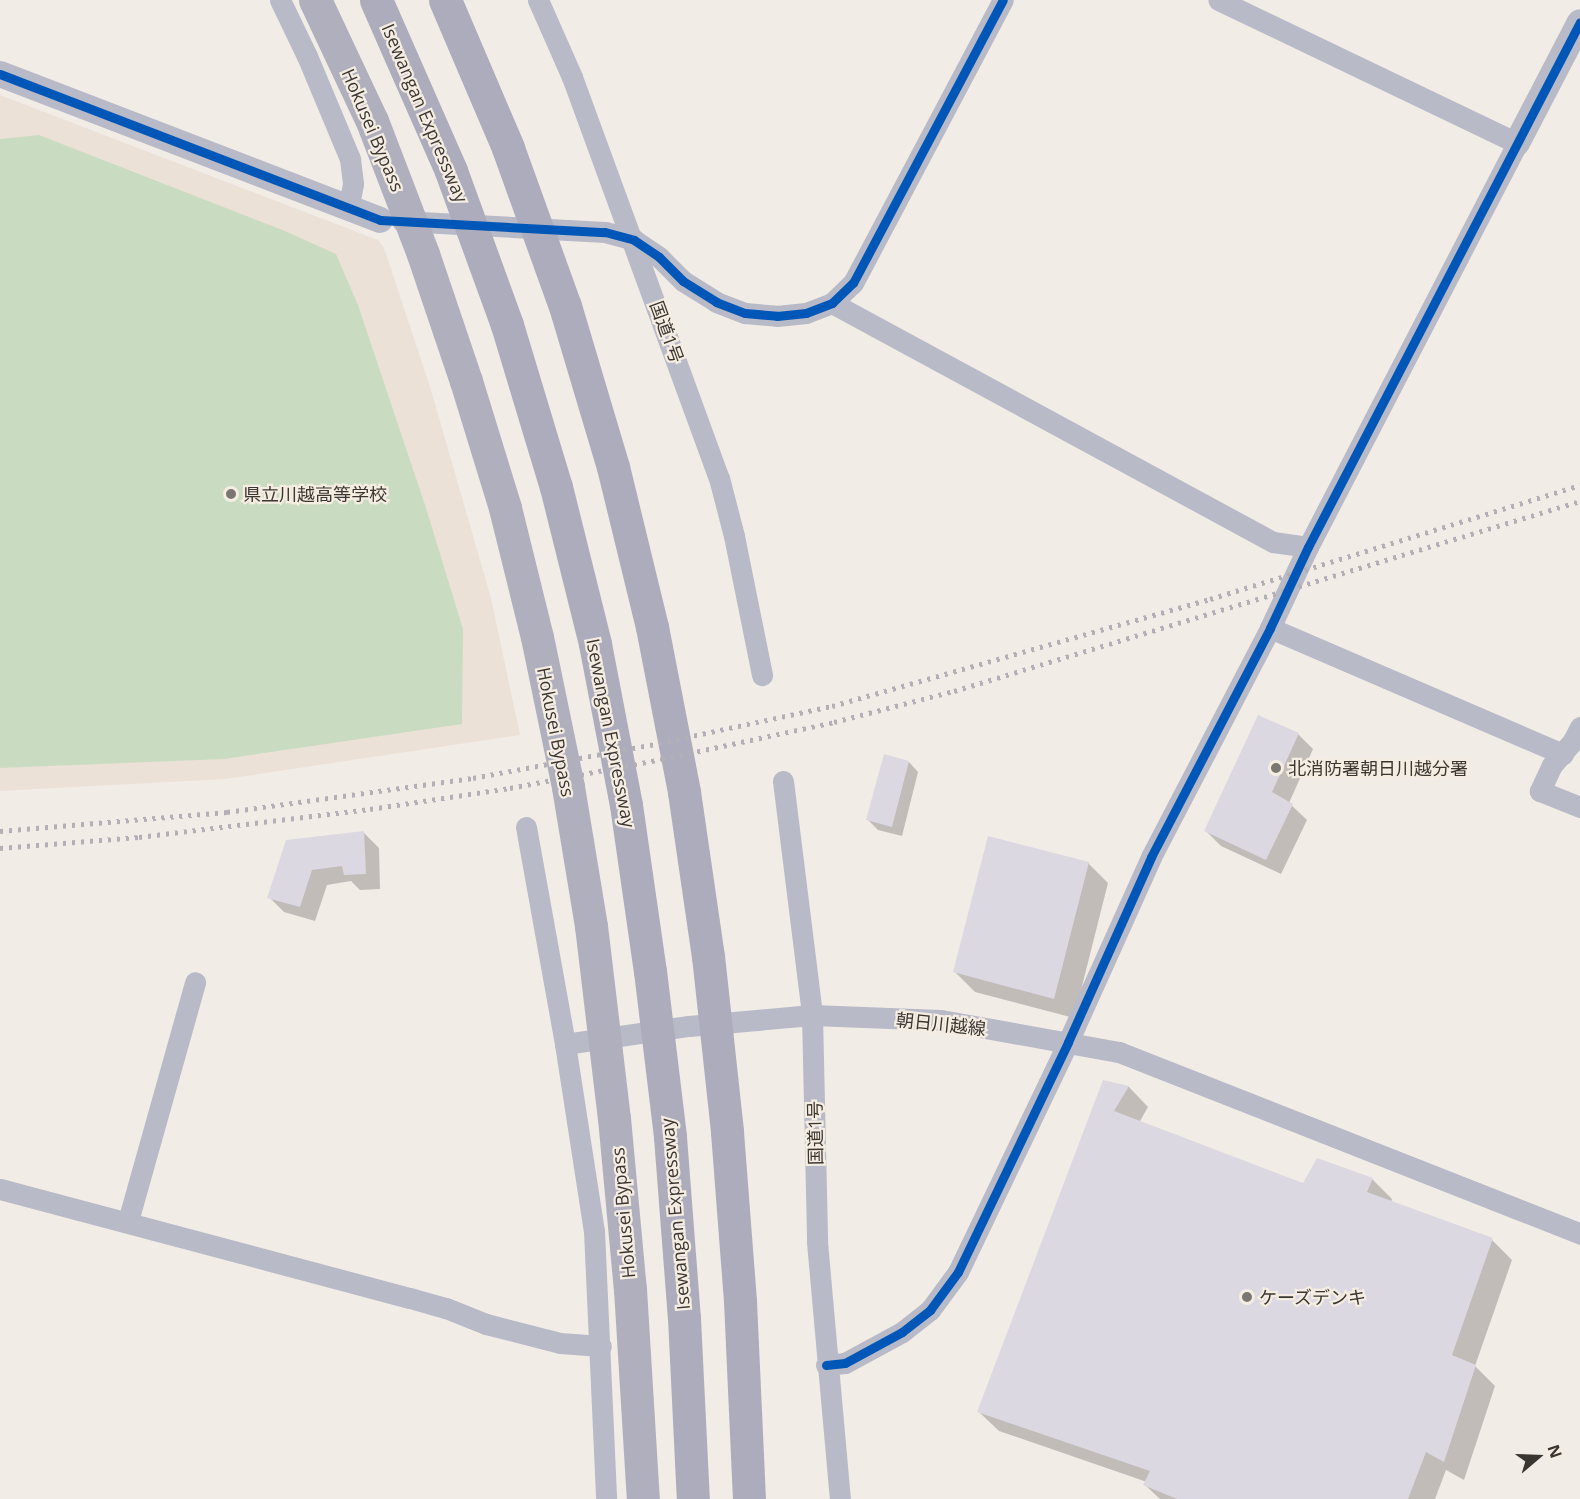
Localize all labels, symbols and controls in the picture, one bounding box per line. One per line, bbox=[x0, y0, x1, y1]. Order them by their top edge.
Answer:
street label: Isewangan Expressway bbox=[378, 20, 472, 206]
street label: Hokusei Bypass bbox=[337, 65, 409, 195]
street label: 国道1号 bbox=[646, 298, 688, 366]
place label: 県立川越高等学校 bbox=[243, 483, 387, 505]
marker: 県立川越高等学校 bbox=[224, 487, 238, 501]
street label: Isewangan Expressway bbox=[582, 637, 640, 829]
street label: Hokusei Bypass bbox=[533, 665, 579, 799]
place label: 北消防署朝日川越分署 bbox=[1288, 757, 1468, 779]
marker: 北消防署朝日川越分署 bbox=[1269, 761, 1283, 775]
street label: 朝日川越線 bbox=[895, 1009, 987, 1039]
street label: 国道1号 bbox=[804, 1101, 826, 1165]
street label: Isewangan Expressway bbox=[656, 1117, 694, 1311]
street label: Hokusei Bypass bbox=[607, 1147, 639, 1279]
place label: ケーズデンキ bbox=[1259, 1286, 1367, 1308]
marker: ケーズデンキ bbox=[1240, 1290, 1254, 1304]
north arrow bbox=[1508, 1427, 1568, 1487]
text: N bbox=[1542, 1441, 1568, 1461]

